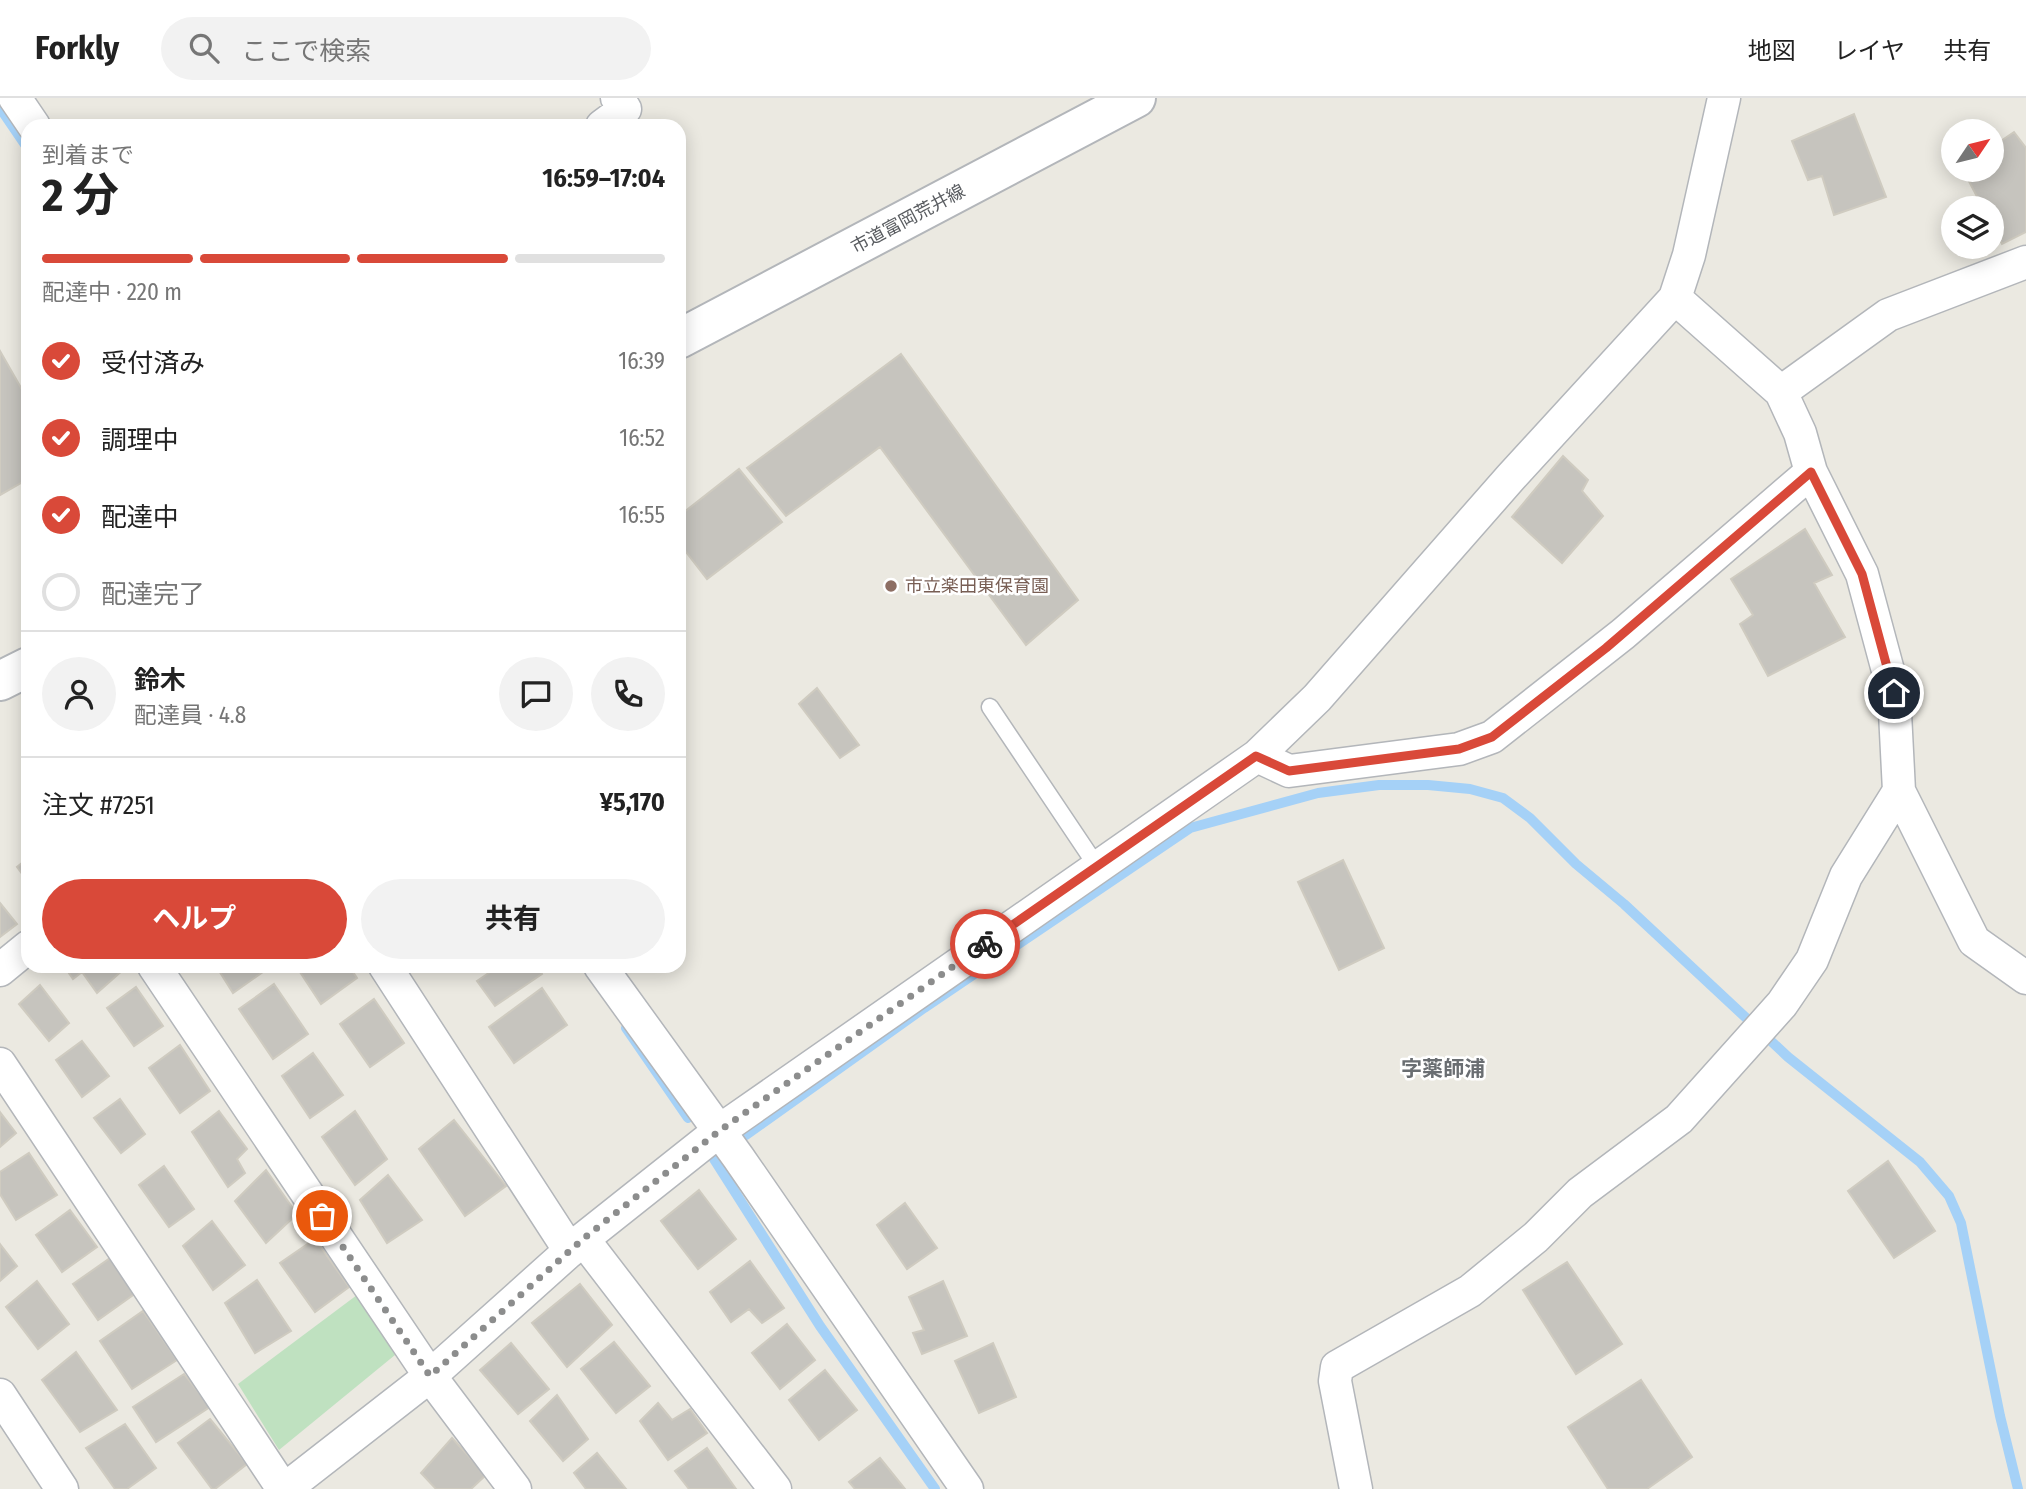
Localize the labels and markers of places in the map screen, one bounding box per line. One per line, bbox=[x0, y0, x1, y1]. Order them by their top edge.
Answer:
place label: 市立楽田東保育園 bbox=[905, 575, 1049, 597]
marker: 市立楽田東保育園 bbox=[883, 578, 899, 594]
pin bbox=[1864, 663, 1924, 723]
pin bbox=[292, 1186, 352, 1246]

